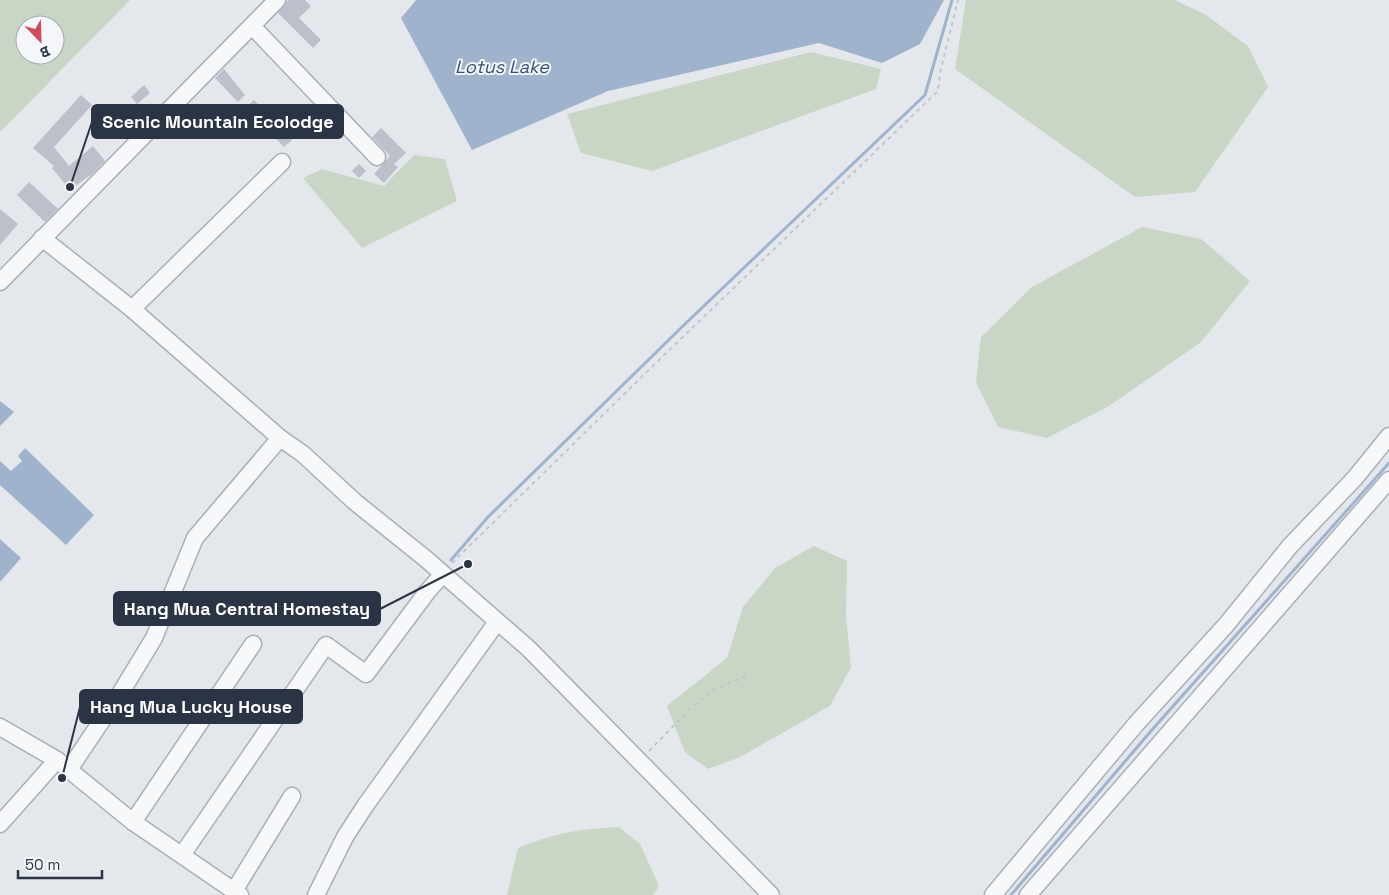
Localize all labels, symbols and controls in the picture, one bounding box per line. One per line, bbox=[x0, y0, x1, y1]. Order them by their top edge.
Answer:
north arrow bbox=[15, 15, 65, 65]
text: B bbox=[37, 42, 53, 62]
water label: Lotus Lake bbox=[455, 55, 550, 78]
callout: Scenic Mountain Ecolodge bbox=[92, 105, 343, 138]
text: Scenic Mountain Ecolodge bbox=[102, 110, 334, 133]
callout: Hang Mua Central Homestay bbox=[114, 592, 380, 625]
text: Hang Mua Central Homestay bbox=[124, 597, 370, 620]
callout: Hang Mua Lucky House bbox=[80, 690, 302, 723]
text: Hang Mua Lucky House bbox=[90, 695, 292, 718]
scale bar bbox=[18, 848, 101, 880]
text: 50 m bbox=[25, 855, 60, 874]

